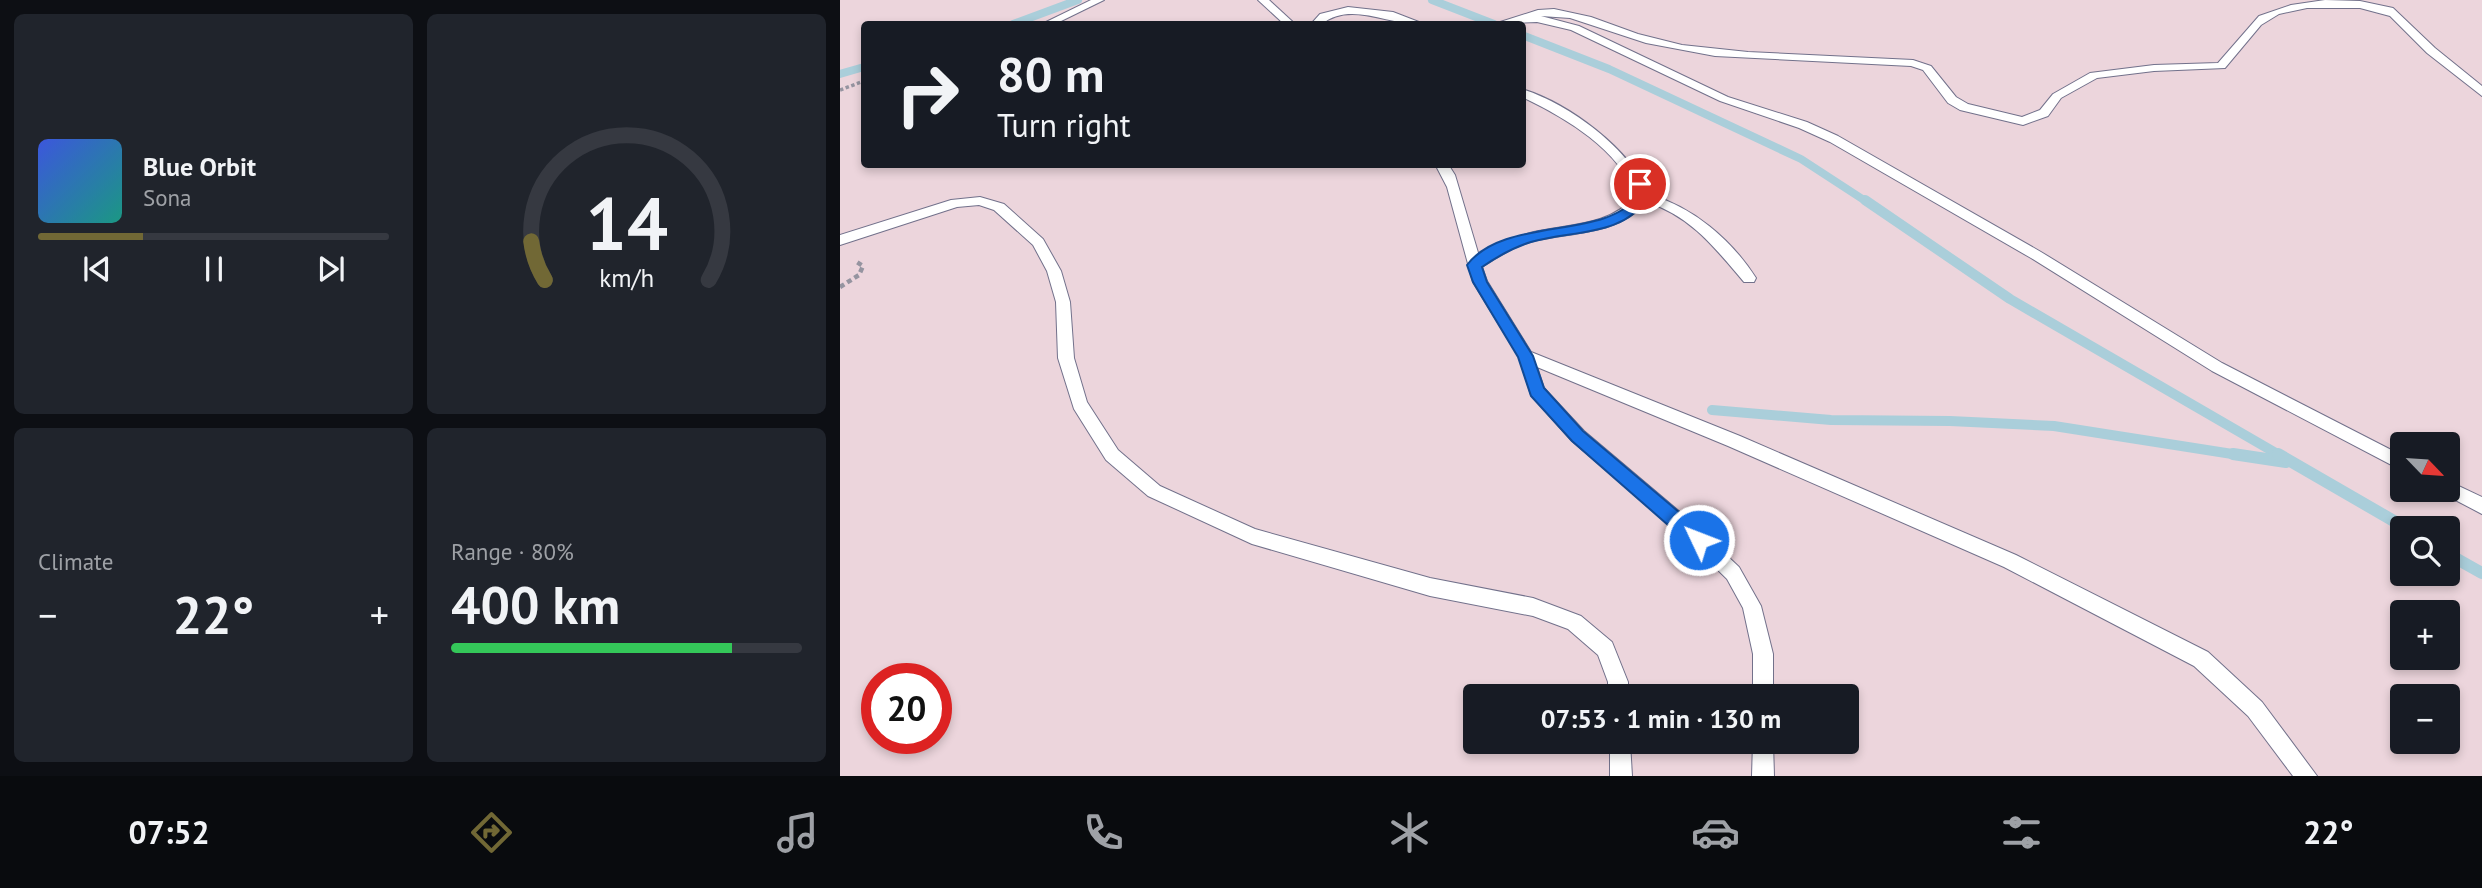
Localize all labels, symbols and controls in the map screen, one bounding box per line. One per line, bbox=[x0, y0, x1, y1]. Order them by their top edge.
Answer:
text: 80 m bbox=[997, 42, 1104, 106]
icon: right bbox=[882, 49, 973, 140]
text: Turn right bbox=[997, 104, 1131, 146]
text: Blue Orbit bbox=[143, 150, 256, 183]
pin bbox=[1610, 154, 1670, 214]
icon: arrive bbox=[1621, 165, 1659, 203]
text: 14 bbox=[585, 176, 668, 270]
text: Sona bbox=[143, 183, 192, 212]
icon: previous bbox=[78, 250, 116, 288]
icon: pause bbox=[195, 250, 233, 288]
icon: next bbox=[312, 250, 350, 288]
text: km/h bbox=[599, 262, 654, 294]
north arrow bbox=[2390, 432, 2460, 502]
map controls bbox=[2390, 432, 2460, 754]
position arrow bbox=[1662, 503, 1736, 577]
button: search bbox=[2390, 516, 2460, 586]
text: Range · 80% bbox=[451, 537, 574, 566]
text: Climate bbox=[38, 547, 113, 576]
text: 400 km bbox=[451, 571, 620, 638]
text: 22° bbox=[173, 581, 254, 648]
text: − bbox=[38, 590, 57, 639]
text: + bbox=[370, 590, 389, 639]
button: + bbox=[2390, 600, 2460, 670]
speed limit sign: 20 bbox=[861, 663, 952, 754]
button: − bbox=[2390, 684, 2460, 754]
text: 07:53 · 1 min · 130 m bbox=[1541, 702, 1781, 735]
icon: directions bbox=[467, 808, 516, 857]
icon: music bbox=[773, 808, 822, 857]
icon: phone bbox=[1079, 808, 1128, 857]
icon: climate bbox=[1385, 808, 1434, 857]
icon: car bbox=[1691, 808, 1740, 857]
icon: filters bbox=[1997, 808, 2046, 857]
text: 07:52 bbox=[129, 811, 210, 853]
text: 22° bbox=[2303, 811, 2353, 853]

